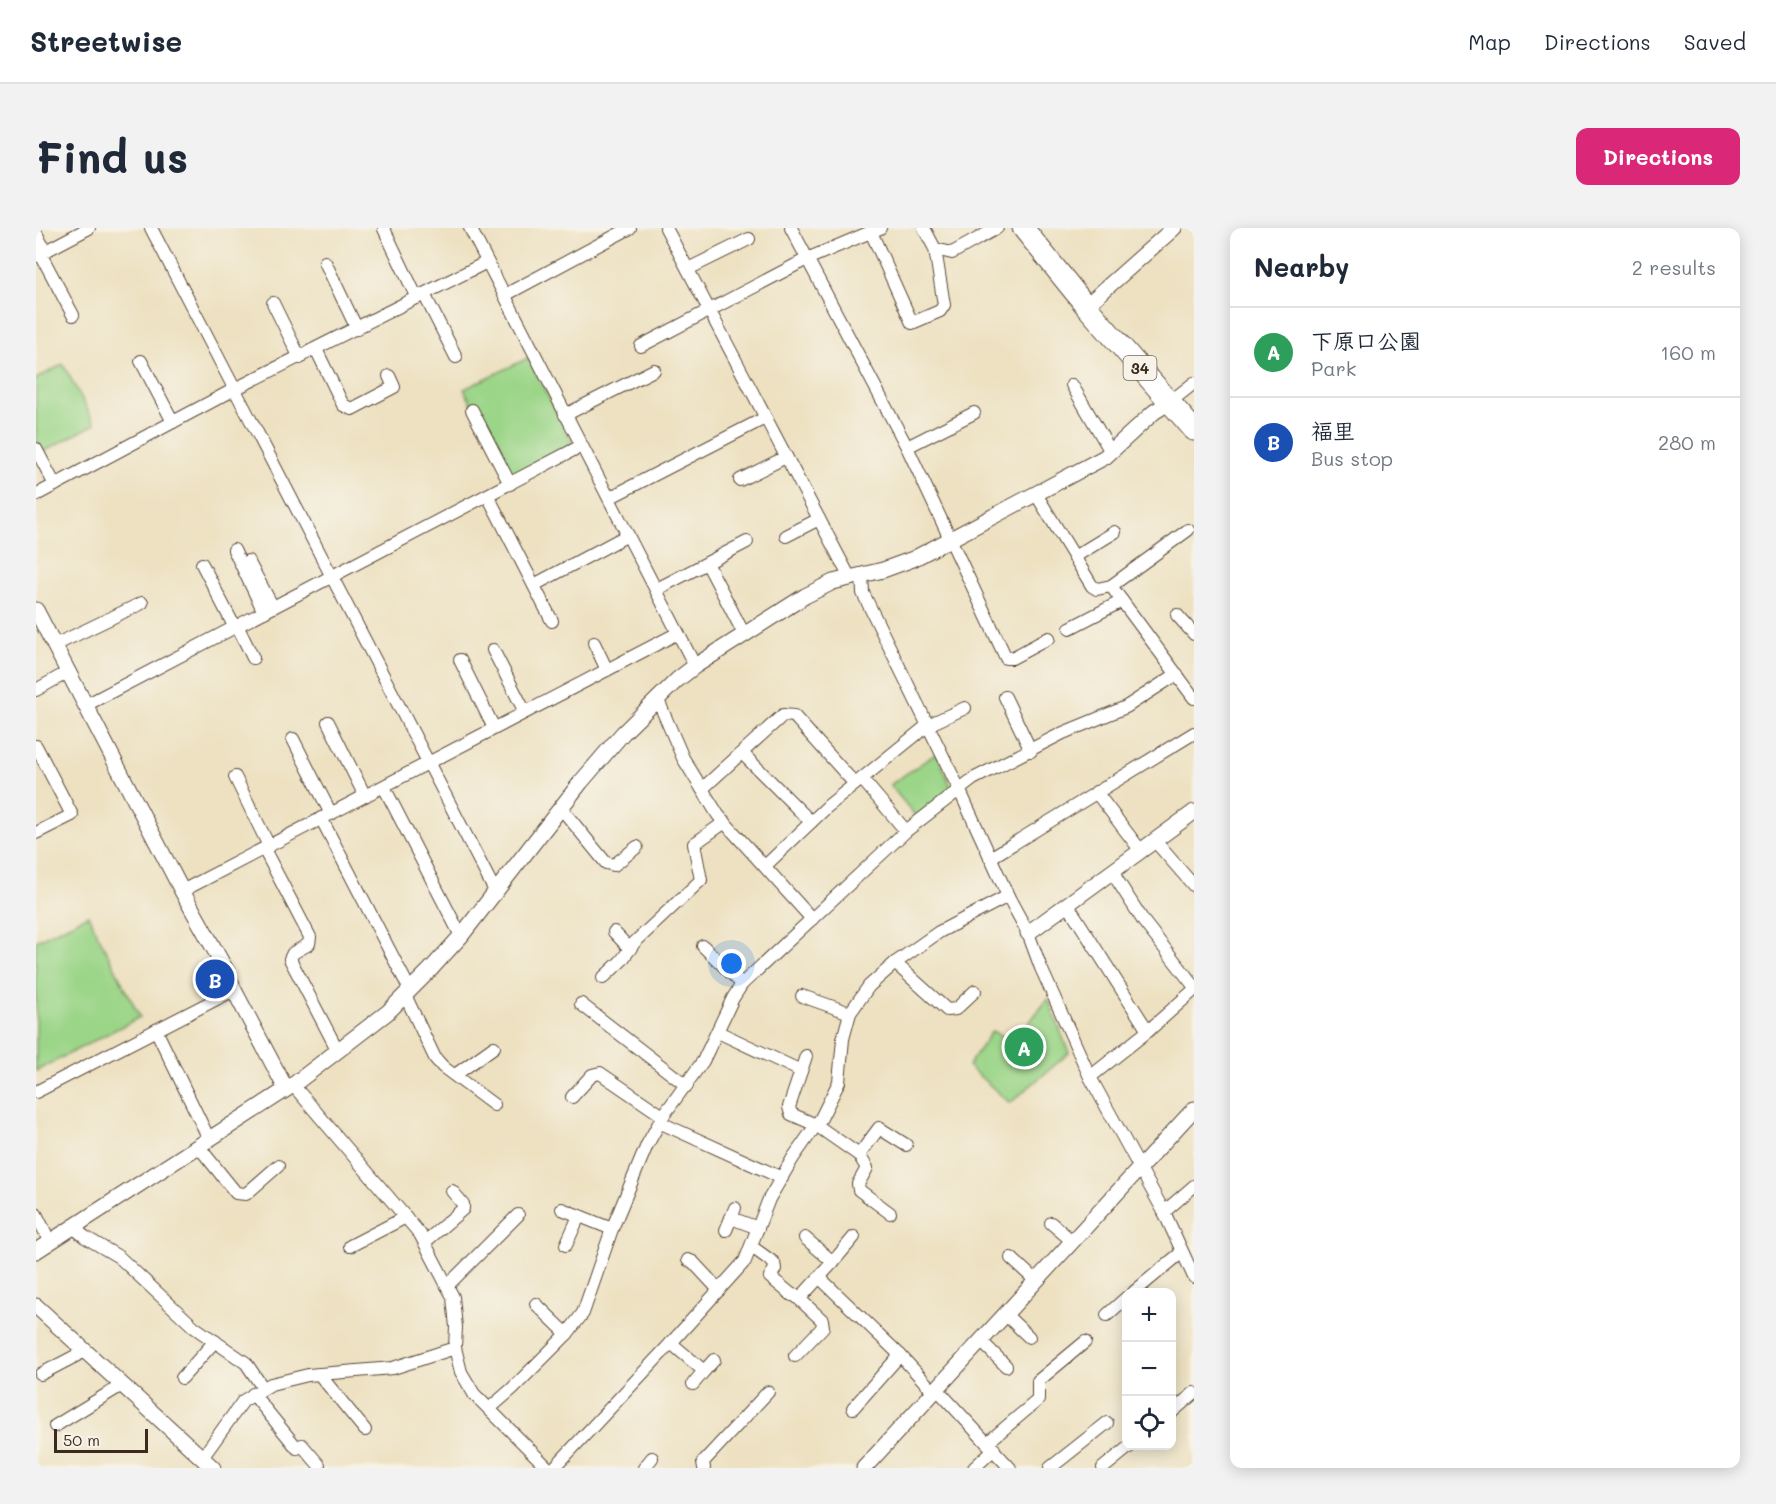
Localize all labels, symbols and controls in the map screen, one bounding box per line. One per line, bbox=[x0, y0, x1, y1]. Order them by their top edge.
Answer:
text: Streetwise bbox=[30, 23, 182, 59]
text: Map bbox=[1468, 28, 1511, 55]
text: Directions bbox=[1544, 28, 1651, 55]
text: Saved bbox=[1684, 28, 1746, 55]
button: Directions bbox=[1576, 128, 1740, 185]
text: Find us bbox=[36, 129, 188, 184]
text: Nearby bbox=[1254, 250, 1349, 284]
text: 2 results bbox=[1632, 254, 1716, 280]
text: 下原口公園 bbox=[1311, 326, 1421, 355]
text: A bbox=[1267, 339, 1280, 365]
text: 160 m bbox=[1660, 339, 1716, 365]
text: Park bbox=[1311, 355, 1356, 381]
road number: 34 bbox=[1124, 356, 1156, 380]
text: 福里 bbox=[1311, 416, 1355, 445]
text: B bbox=[1267, 429, 1280, 455]
text: 280 m bbox=[1658, 429, 1716, 455]
text: Bus stop bbox=[1311, 445, 1393, 471]
your location bbox=[717, 949, 746, 978]
pin: B bbox=[196, 956, 234, 1002]
pin: A bbox=[1004, 1024, 1044, 1070]
map controls bbox=[1122, 1288, 1176, 1450]
button: + bbox=[1122, 1288, 1176, 1342]
button: − bbox=[1122, 1342, 1176, 1396]
button: locate bbox=[1122, 1396, 1176, 1450]
scale bar bbox=[54, 1426, 148, 1454]
text: 50 m bbox=[63, 1429, 100, 1450]

